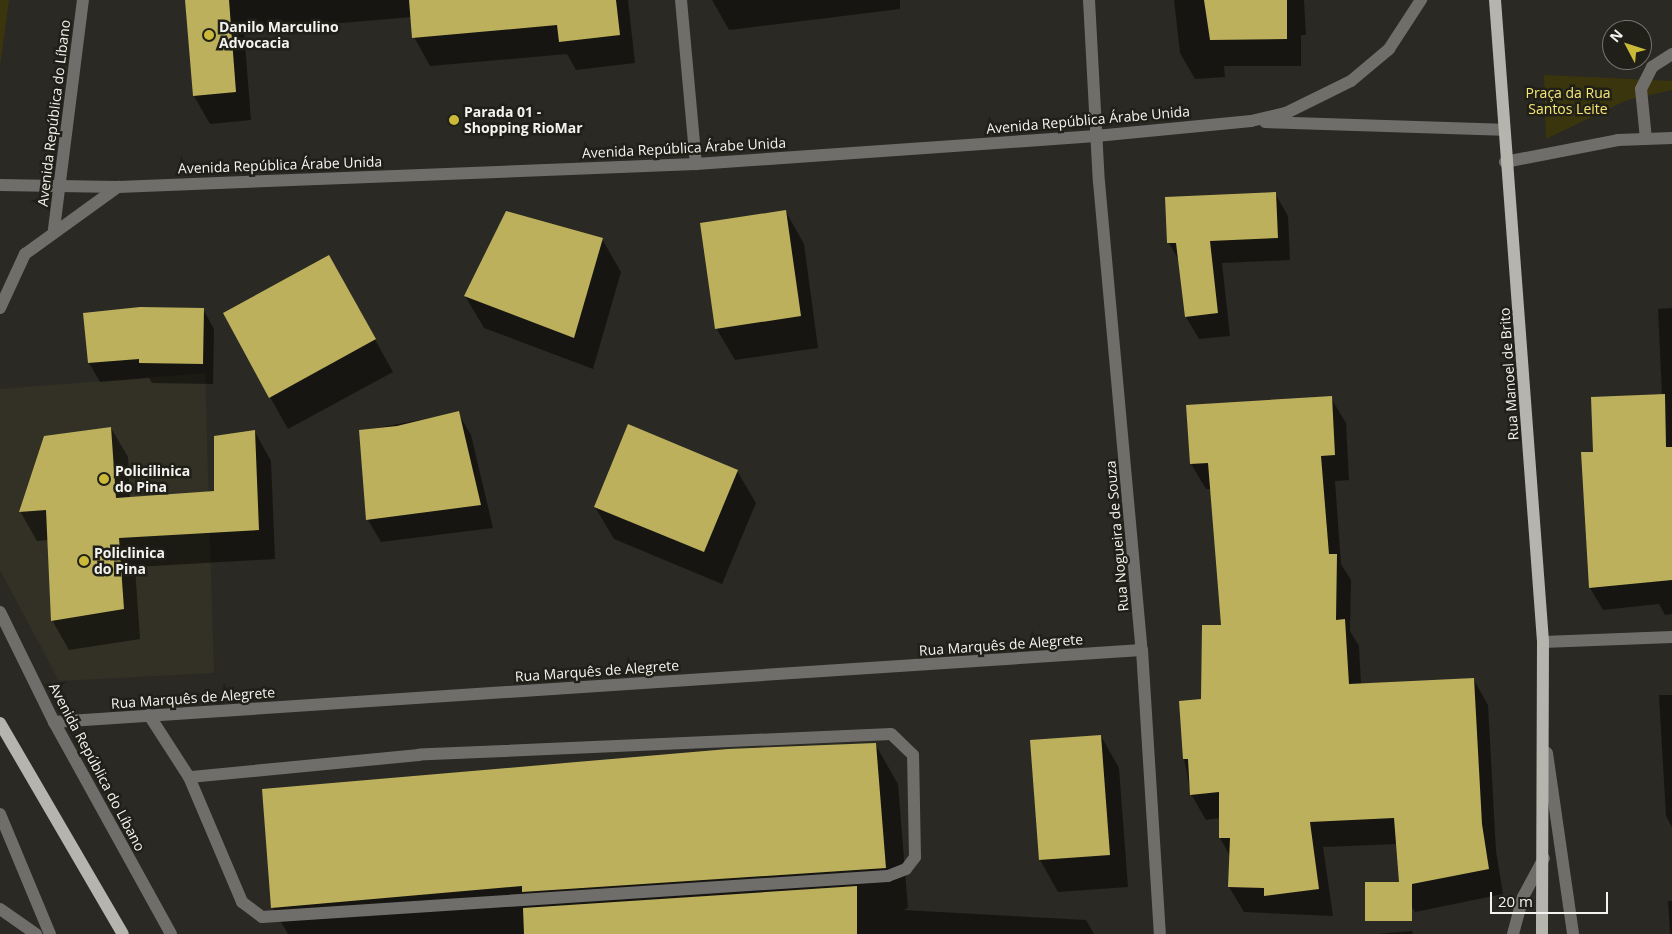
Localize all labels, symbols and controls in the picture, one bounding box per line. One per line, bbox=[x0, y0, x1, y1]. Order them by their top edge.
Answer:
street label: Avenida República do Líbano bbox=[34, 19, 74, 207]
place label: Danilo Marculino Advocacia bbox=[219, 19, 339, 52]
north arrow bbox=[1602, 20, 1652, 70]
text: N bbox=[1605, 25, 1627, 46]
marker: Danilo Marculino Advocacia bbox=[203, 29, 215, 41]
park label: Praça da Rua Santos Leite bbox=[1525, 85, 1611, 118]
street label: Avenida República Árabe Unida bbox=[986, 103, 1190, 137]
place label: Parada 01 - Shopping RioMar bbox=[464, 104, 583, 136]
marker: Parada 01 - Shopping RioMar bbox=[448, 114, 460, 126]
street label: Avenida República Árabe Unida bbox=[582, 134, 786, 162]
street label: Avenida República Árabe Unida bbox=[178, 153, 382, 177]
street label: Rua Manoel de Brito bbox=[1496, 307, 1522, 441]
street label: Rua Nogueira de Souza bbox=[1102, 460, 1132, 612]
place label: Policilinica do Pina bbox=[115, 463, 190, 496]
marker: Policilinica do Pina bbox=[97, 472, 111, 486]
place label: Policlinica do Pina bbox=[94, 545, 165, 578]
marker: Policlinica do Pina bbox=[78, 555, 90, 567]
street label: Rua Marquês de Alegrete bbox=[918, 631, 1084, 659]
street label: Rua Marquês de Alegrete bbox=[514, 657, 680, 685]
street label: Avenida República do Líbano bbox=[45, 680, 149, 854]
street label: Rua Marquês de Alegrete bbox=[110, 684, 276, 712]
scale bar bbox=[1492, 882, 1610, 914]
text: 20 m bbox=[1498, 891, 1533, 911]

